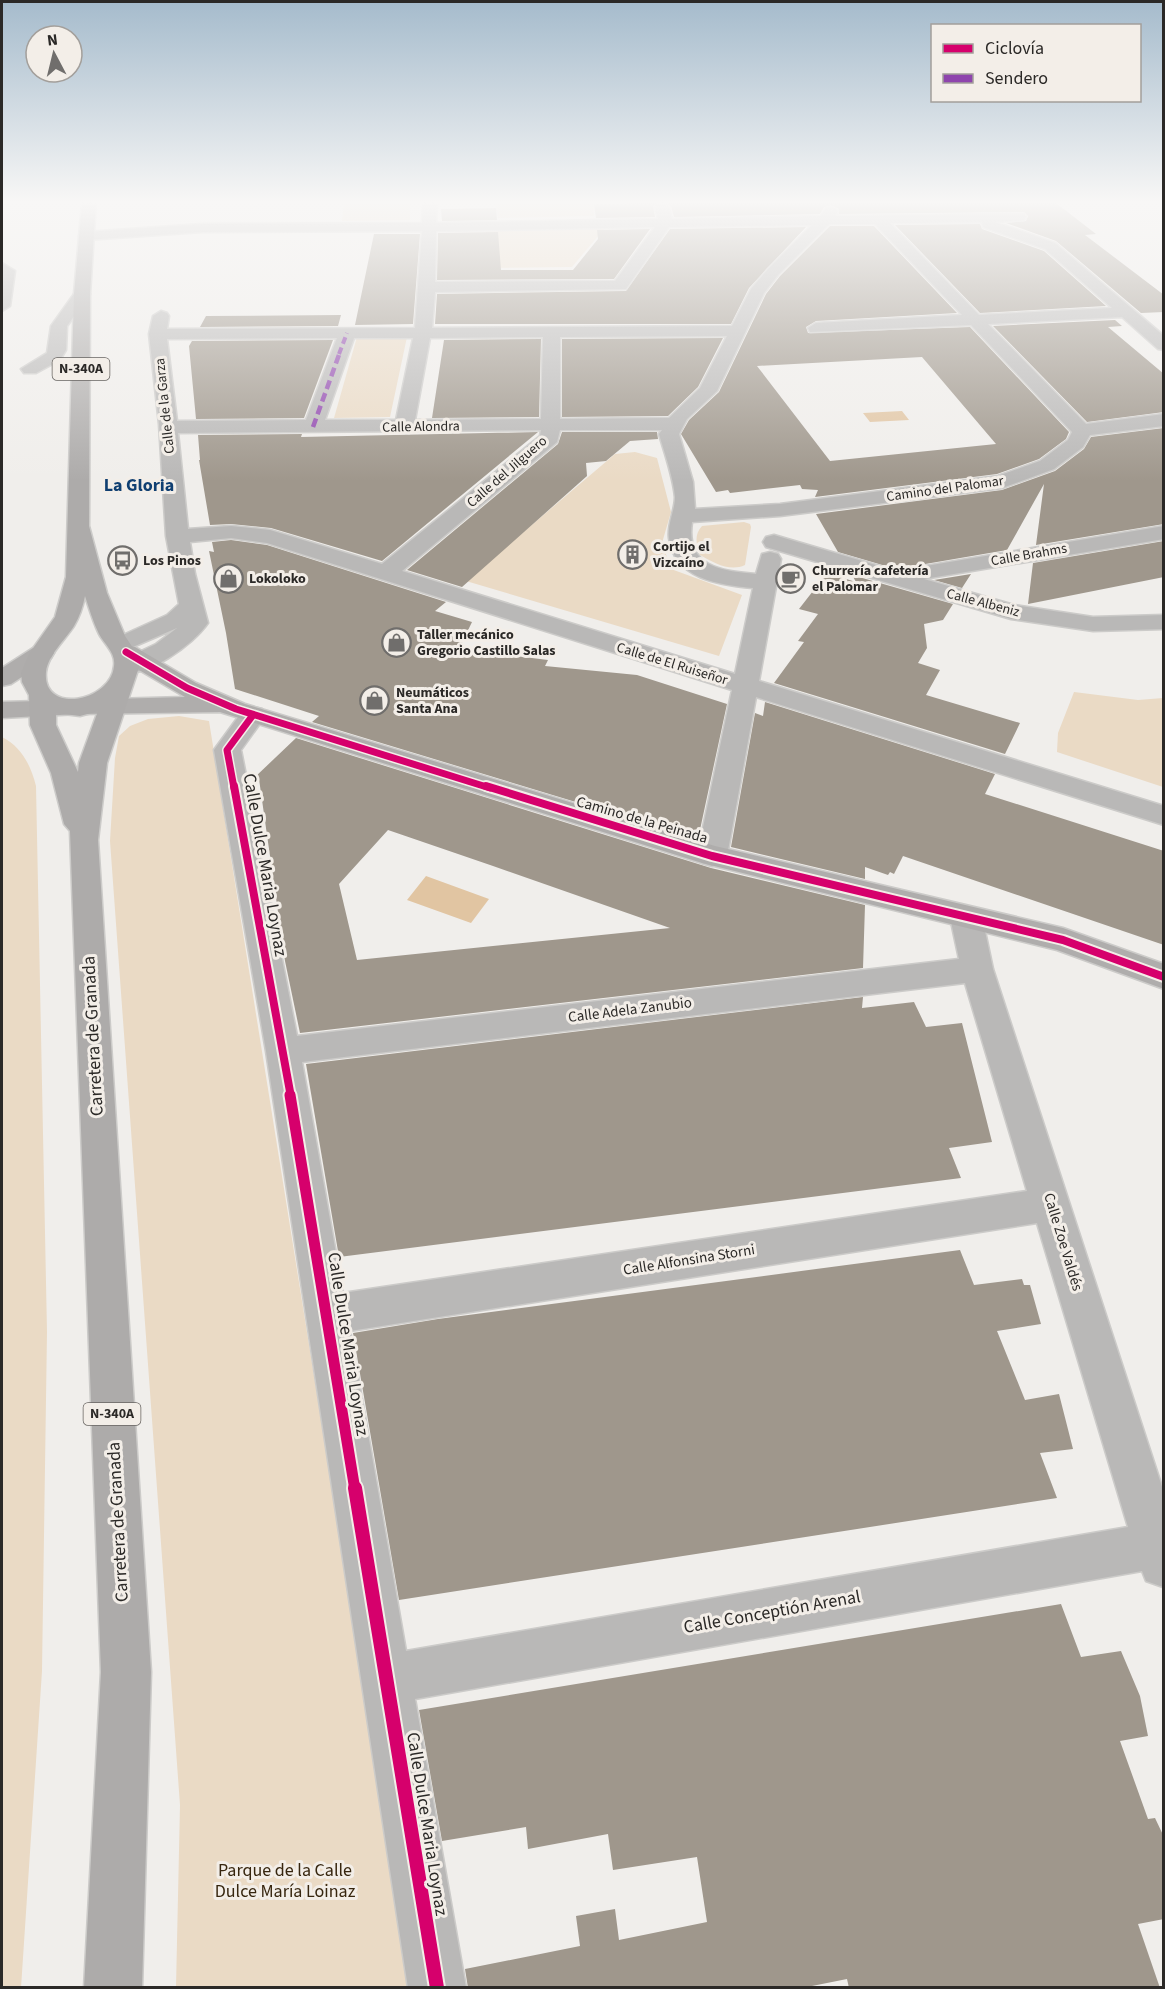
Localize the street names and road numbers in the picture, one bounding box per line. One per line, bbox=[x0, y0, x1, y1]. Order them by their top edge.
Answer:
street label: Calle de la Garza bbox=[150, 357, 180, 455]
road number: N-340A bbox=[52, 358, 110, 380]
street label: Calle Alondra bbox=[382, 416, 460, 438]
street label: Calle del Jilguero bbox=[462, 431, 552, 513]
street label: Camino del Palomar bbox=[885, 471, 1005, 507]
street label: Calle Brahms bbox=[989, 538, 1069, 572]
street label: Calle Albeniz bbox=[944, 584, 1022, 622]
street label: Calle de El Ruiseñor bbox=[614, 638, 730, 690]
street label: Calle Dulce Maria Loynaz bbox=[237, 771, 293, 959]
street label: Camino de la Peinada bbox=[574, 791, 710, 849]
street label: Carretera de Granada bbox=[76, 955, 110, 1117]
street label: Calle Adela Zanubio bbox=[567, 992, 693, 1028]
street label: Calle Zoe Valdés bbox=[1038, 1190, 1088, 1294]
street label: Calle Alfonsina Storni bbox=[622, 1239, 756, 1281]
street label: Calle Dulce Maria Loynaz bbox=[321, 1250, 375, 1438]
road number: N-340A bbox=[84, 1403, 140, 1425]
street label: Carretera de Granada bbox=[101, 1441, 135, 1603]
street label: Calle Conceptión Arenal bbox=[682, 1584, 862, 1640]
street label: Calle Dulce Maria Loynaz bbox=[400, 1730, 454, 1918]

